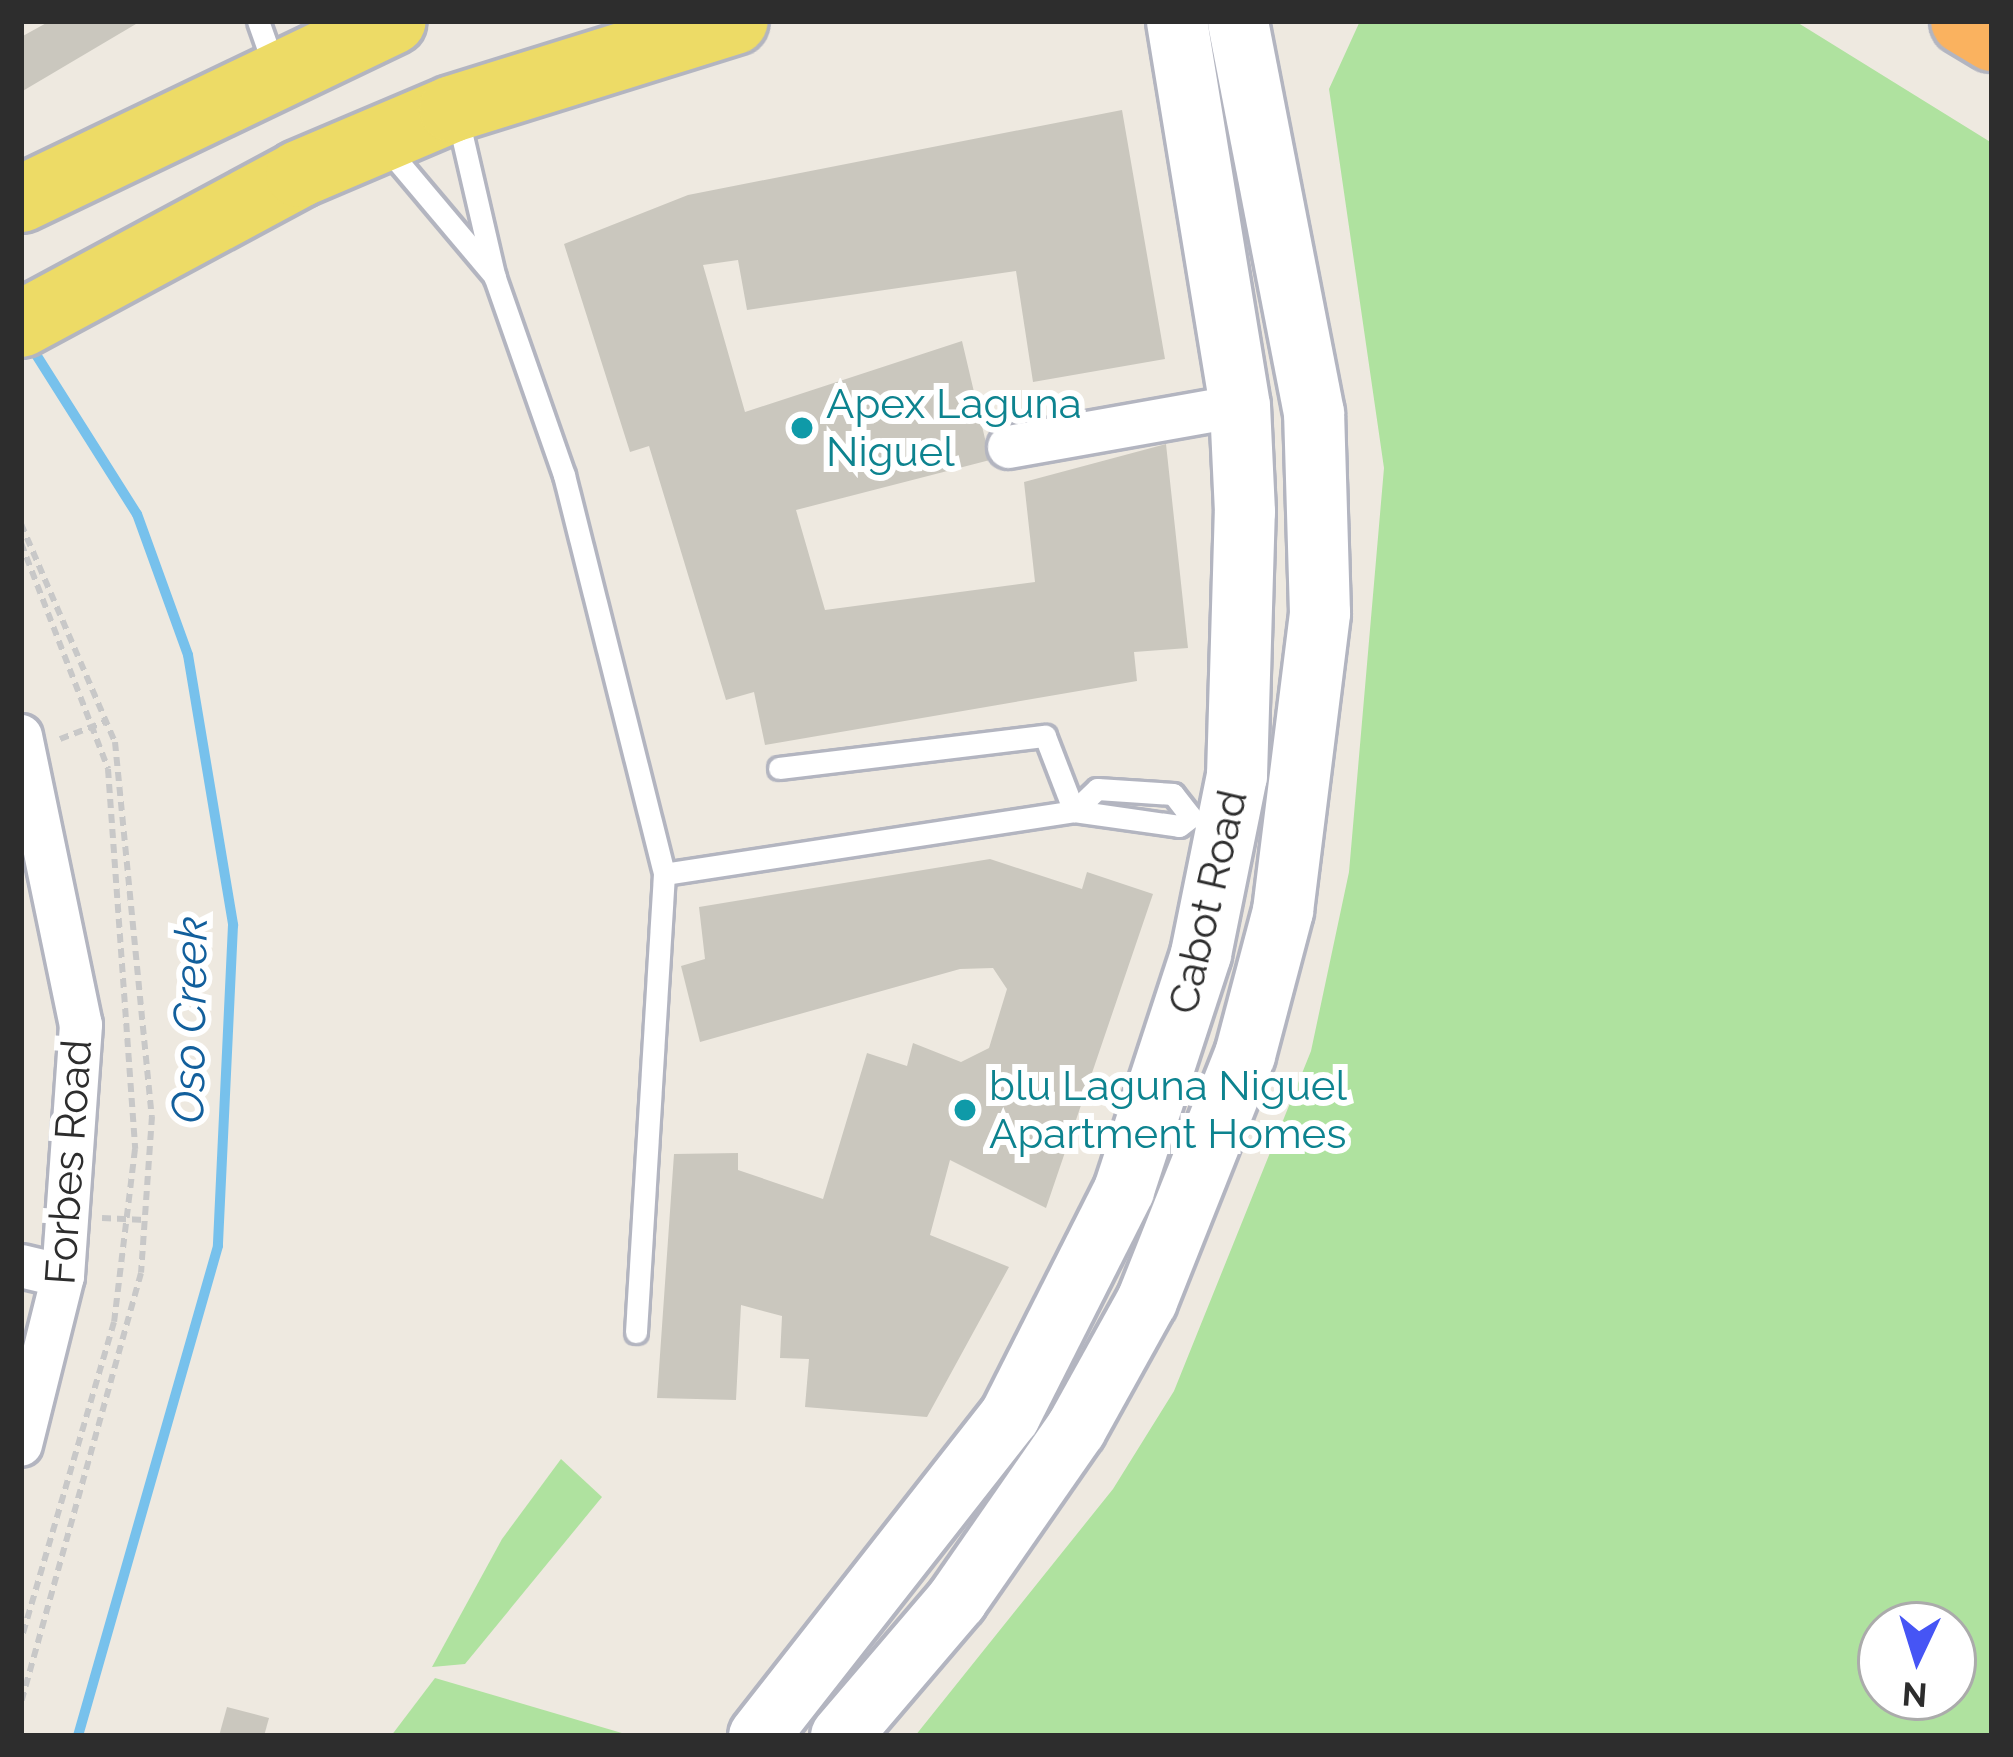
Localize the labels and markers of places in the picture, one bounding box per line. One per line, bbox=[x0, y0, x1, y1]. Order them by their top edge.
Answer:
place label: Apex Laguna Niguel bbox=[826, 379, 1082, 478]
marker: Apex Laguna Niguel bbox=[789, 415, 815, 441]
place label: blu Laguna Niguel Apartment Homes bbox=[989, 1061, 1347, 1160]
marker: blu Laguna Niguel Apartment Homes bbox=[952, 1097, 978, 1123]

